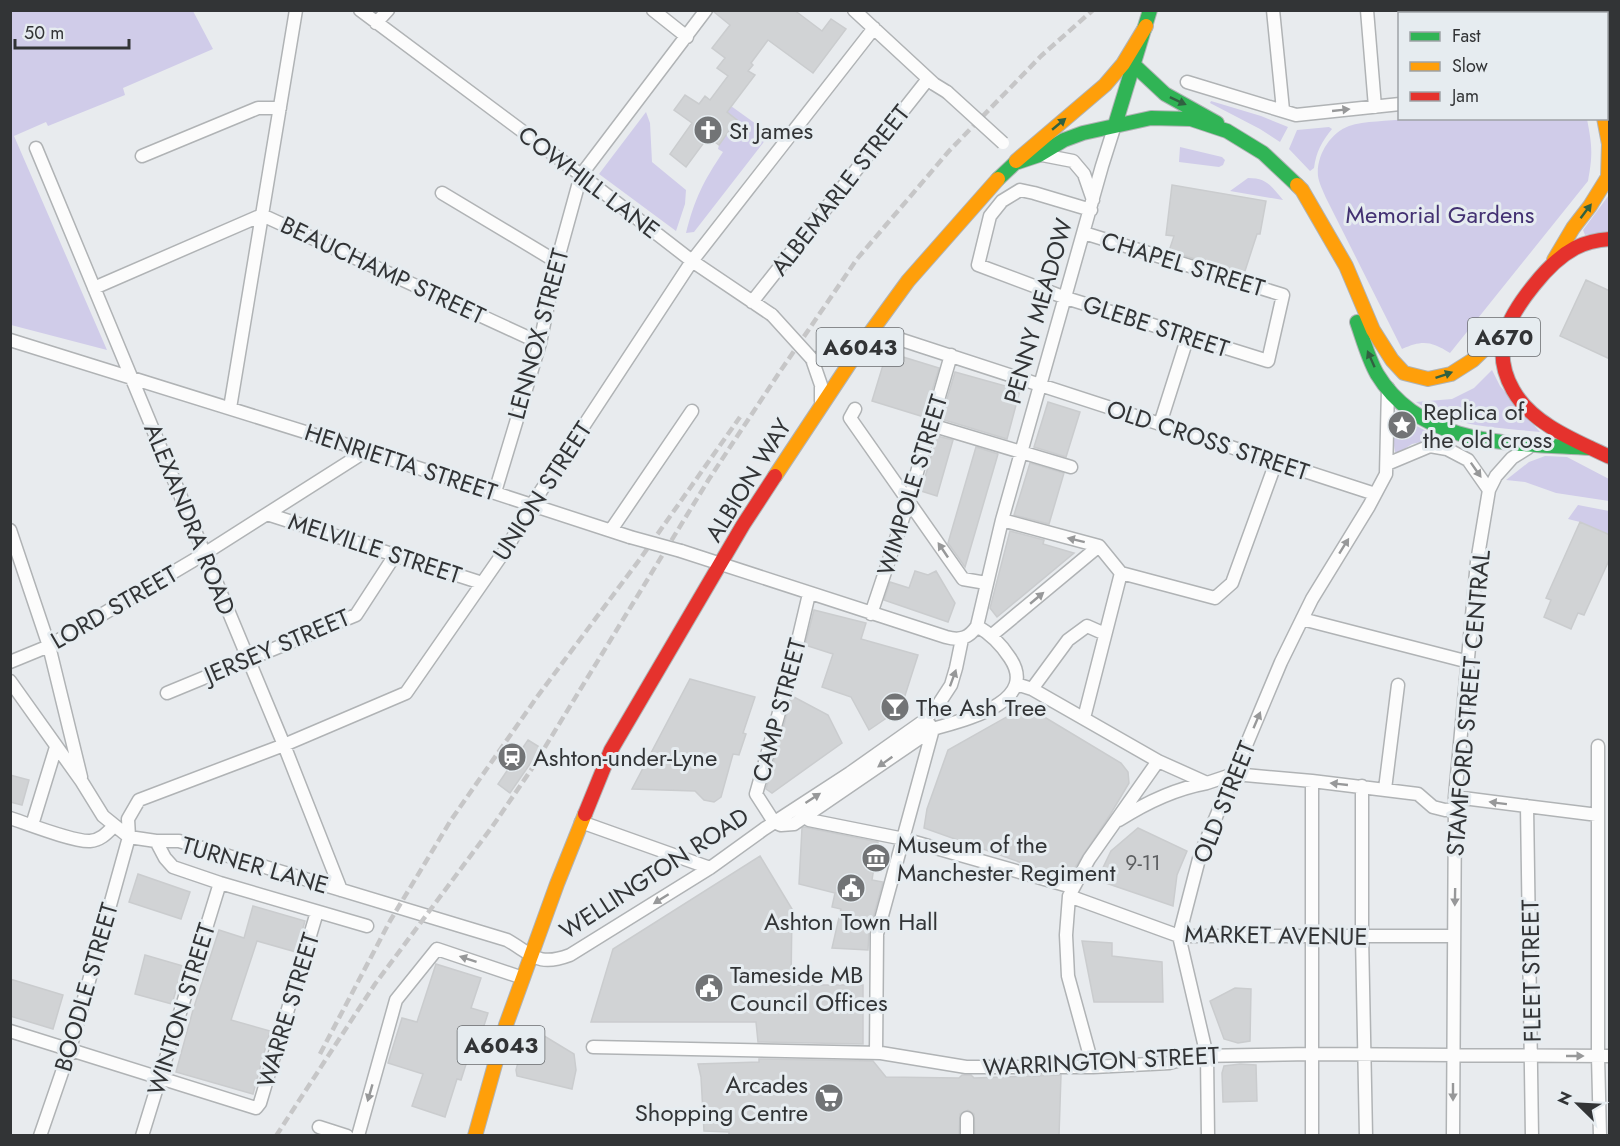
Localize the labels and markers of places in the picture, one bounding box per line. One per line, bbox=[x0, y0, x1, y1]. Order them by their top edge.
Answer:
place label: St James bbox=[729, 113, 813, 148]
church icon: St James bbox=[692, 114, 724, 146]
place label: Replica of the old cross bbox=[1423, 394, 1552, 457]
place icon: Replica of the old cross bbox=[1386, 409, 1418, 441]
place label: The Ash Tree bbox=[916, 690, 1046, 725]
bar icon: The Ash Tree bbox=[879, 691, 911, 723]
place label: Ashton-under-Lyne bbox=[533, 740, 717, 775]
station icon: Ashton-under-Lyne bbox=[496, 741, 528, 773]
place label: Museum of the Manchester Regiment bbox=[897, 827, 1116, 890]
museum icon: Museum of the Manchester Regiment bbox=[860, 842, 892, 874]
public building icon: Ashton Town Hall bbox=[835, 872, 867, 904]
place label: Ashton Town Hall bbox=[764, 904, 938, 939]
place label: Tameside MB Council Offices bbox=[730, 957, 888, 1020]
public building icon: Tameside MB Council Offices bbox=[693, 972, 725, 1004]
place label: Arcades Shopping Centre bbox=[635, 1067, 808, 1130]
supermarket icon: Arcades Shopping Centre bbox=[813, 1082, 845, 1114]

